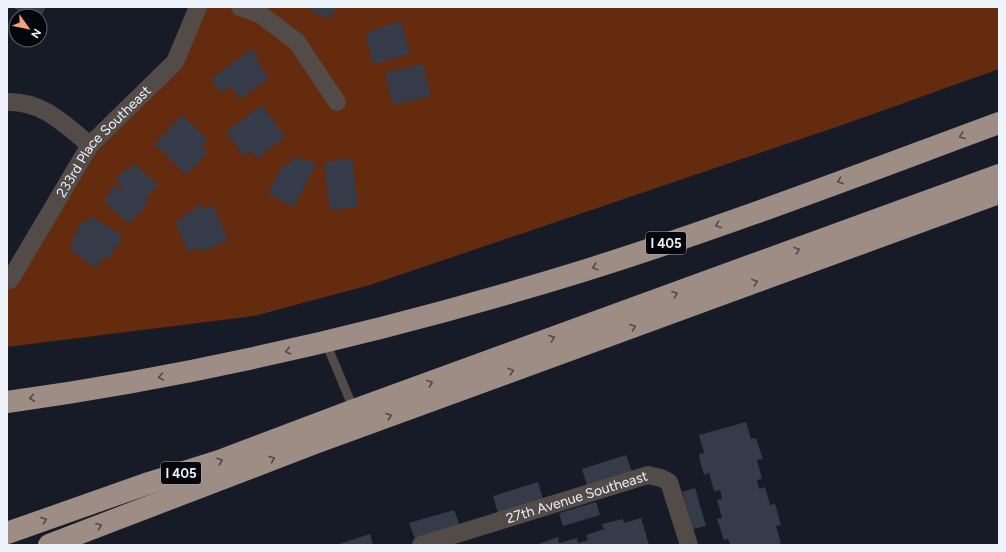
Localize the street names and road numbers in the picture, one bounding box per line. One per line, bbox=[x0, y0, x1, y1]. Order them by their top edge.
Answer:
street label: 233rd Place Southeast bbox=[53, 82, 155, 201]
road number: I 405 bbox=[646, 232, 686, 254]
road number: I 405 bbox=[161, 462, 201, 484]
street label: 27th Avenue Southeast bbox=[504, 468, 650, 527]

